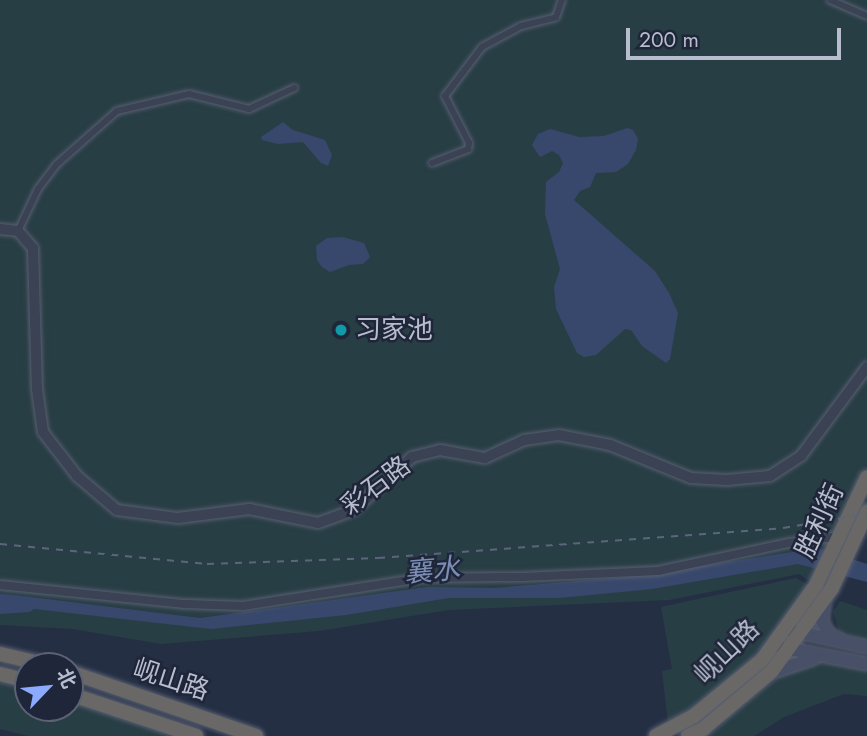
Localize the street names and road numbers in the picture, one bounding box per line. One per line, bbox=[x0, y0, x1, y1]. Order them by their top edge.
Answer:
street label: 彩石路 bbox=[335, 450, 417, 522]
street label: 胜利街 bbox=[789, 479, 851, 563]
street label: 岘山路 bbox=[688, 614, 766, 690]
street label: 岘山路 bbox=[129, 653, 213, 707]

